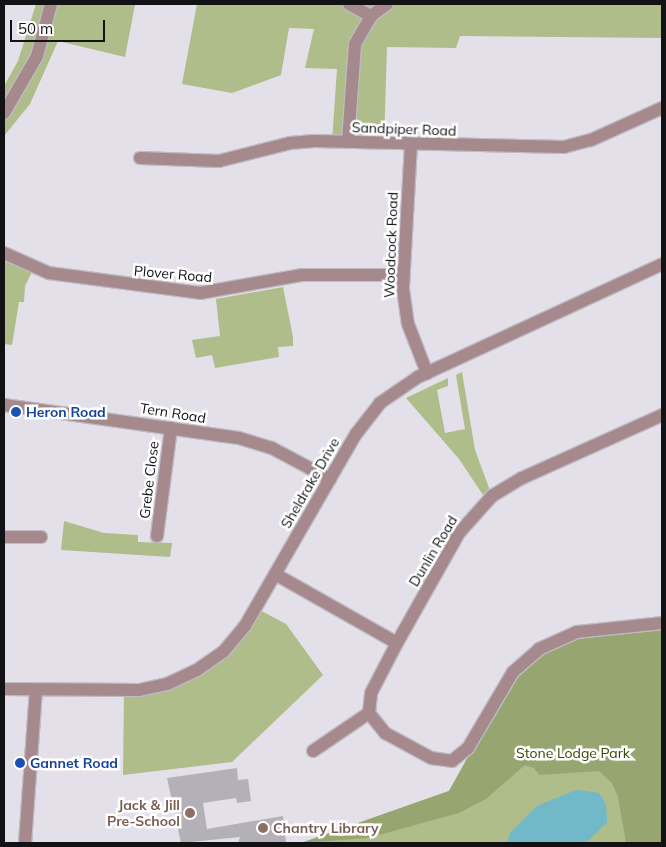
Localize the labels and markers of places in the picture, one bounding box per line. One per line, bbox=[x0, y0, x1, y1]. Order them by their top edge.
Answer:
place label: Heron Road bbox=[26, 404, 106, 420]
marker: Heron Road bbox=[10, 406, 22, 418]
place label: Gannet Road bbox=[30, 755, 118, 771]
marker: Gannet Road bbox=[14, 757, 26, 769]
place label: Jack & Jill Pre-School bbox=[107, 797, 180, 830]
marker: Jack & Jill Pre-School bbox=[184, 807, 196, 819]
place label: Chantry Library bbox=[273, 820, 379, 836]
marker: Chantry Library bbox=[257, 822, 269, 834]

